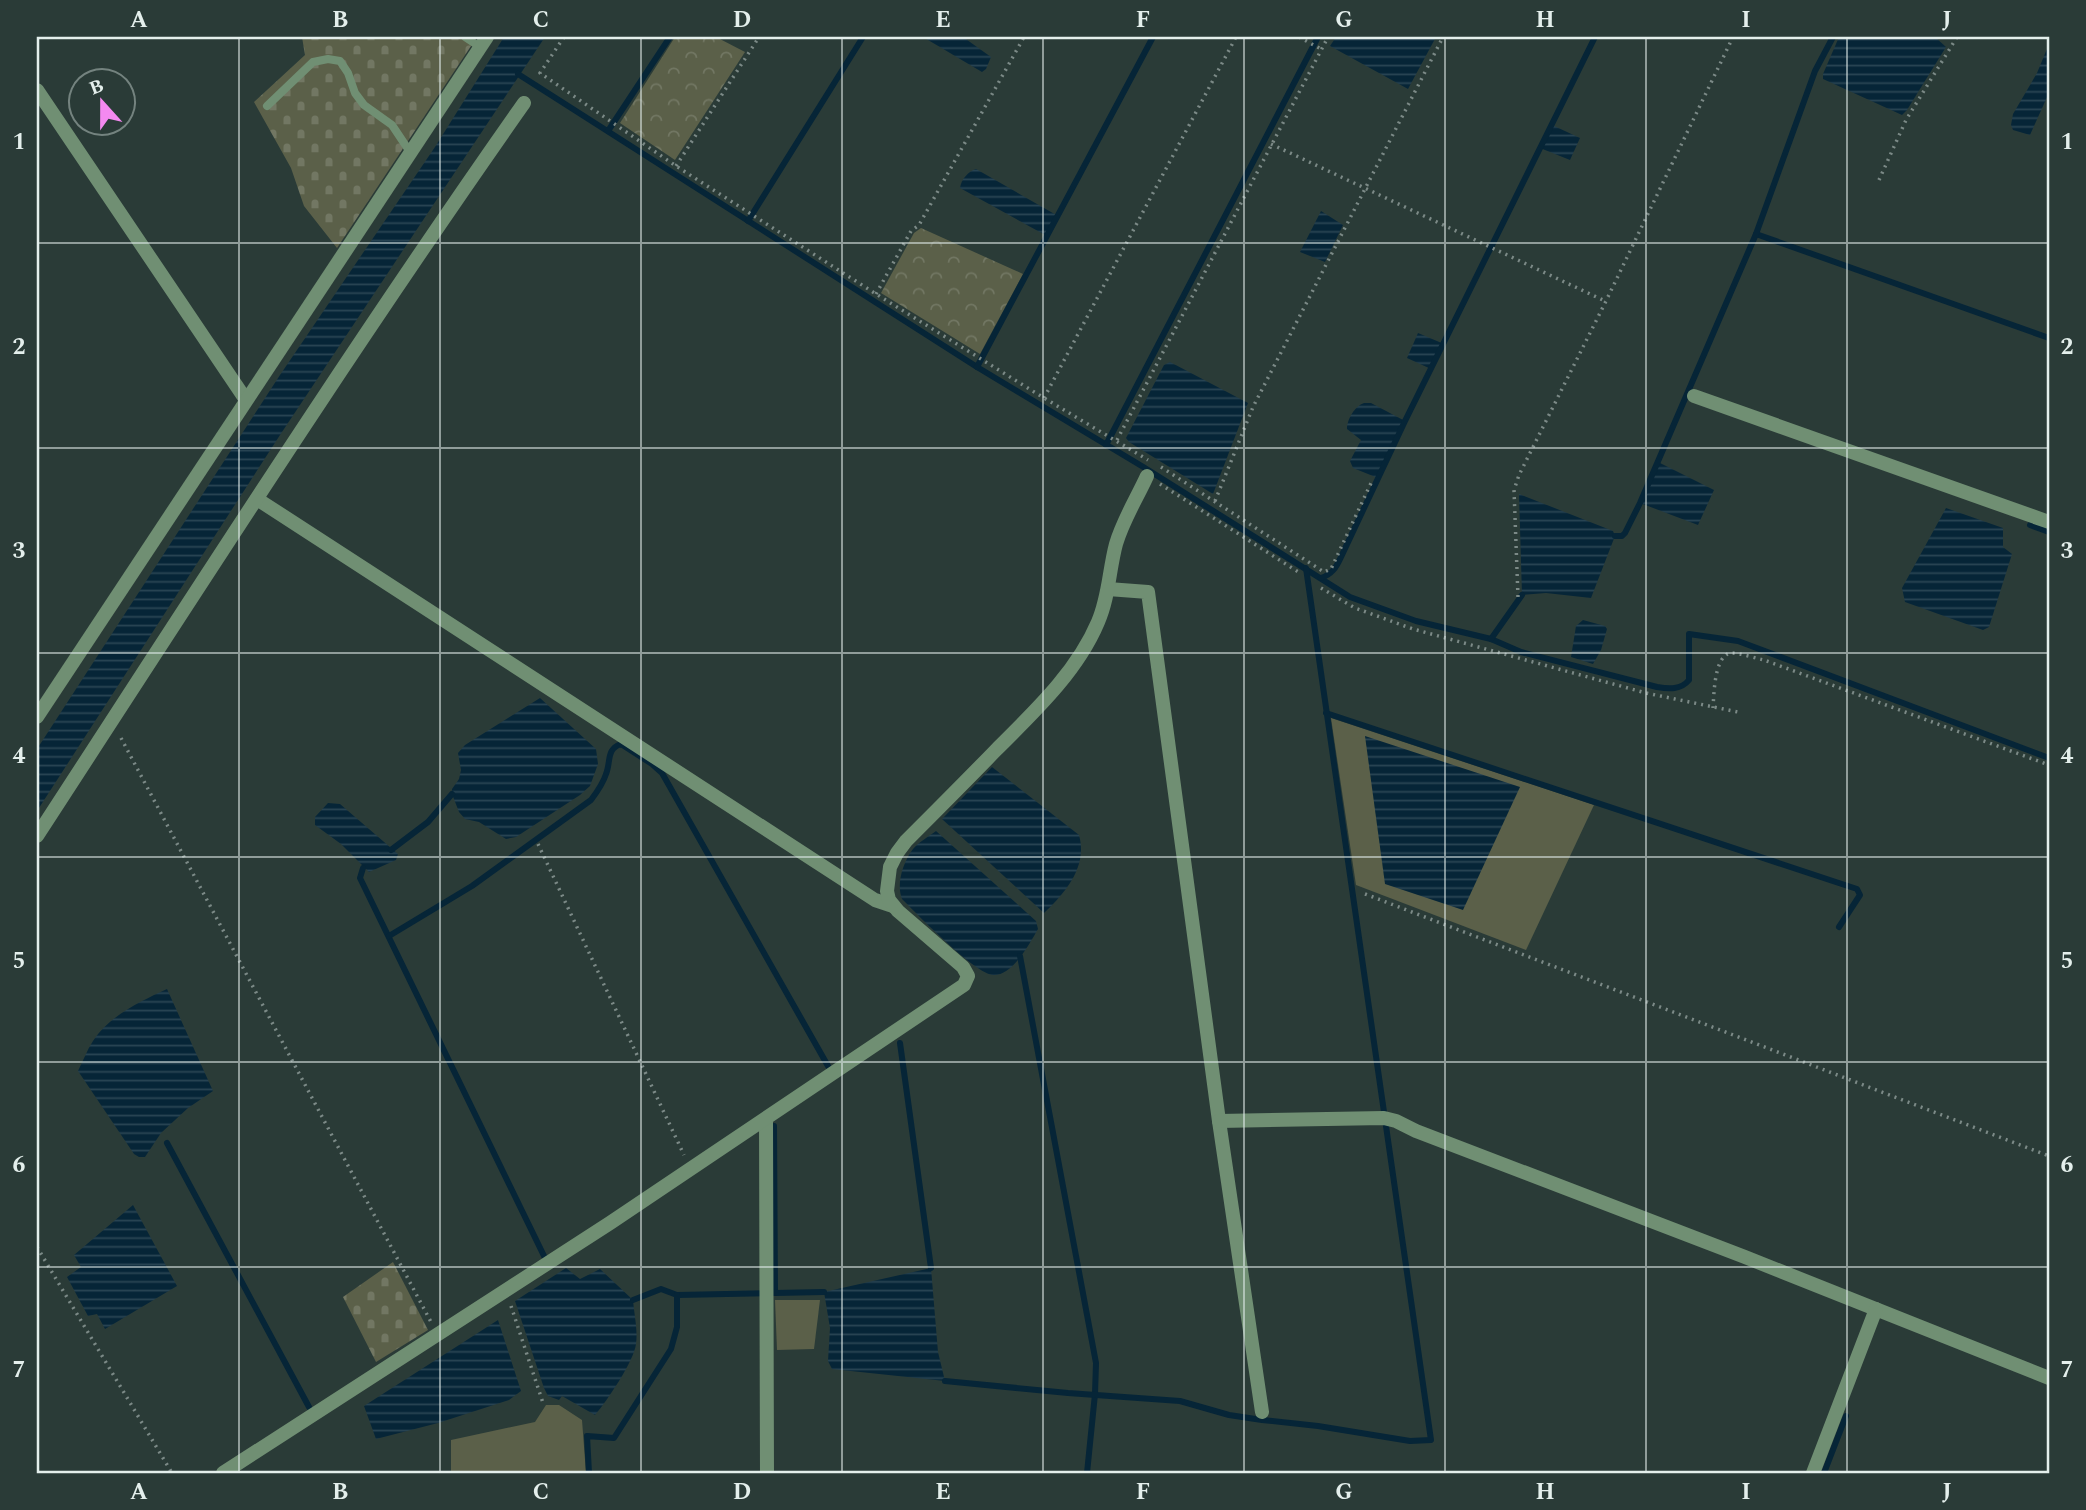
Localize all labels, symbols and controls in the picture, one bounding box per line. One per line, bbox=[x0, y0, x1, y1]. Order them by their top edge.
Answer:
text: A bbox=[130, 3, 148, 38]
text: B bbox=[332, 3, 348, 38]
text: C bbox=[533, 3, 549, 38]
text: D bbox=[733, 3, 751, 38]
text: E bbox=[935, 3, 951, 38]
text: F bbox=[1136, 3, 1150, 38]
text: G bbox=[1335, 3, 1353, 38]
text: H bbox=[1535, 3, 1555, 38]
text: I bbox=[1741, 3, 1751, 38]
text: J bbox=[1942, 3, 1952, 38]
north arrow bbox=[66, 66, 136, 136]
text: B bbox=[85, 72, 108, 103]
text: 1 bbox=[13, 125, 25, 160]
text: 1 bbox=[2061, 125, 2073, 160]
text: 2 bbox=[13, 330, 26, 365]
text: 2 bbox=[2061, 330, 2074, 365]
text: 3 bbox=[13, 534, 26, 569]
text: 3 bbox=[2061, 534, 2074, 569]
text: 4 bbox=[13, 739, 26, 774]
text: 4 bbox=[2061, 739, 2074, 774]
text: 5 bbox=[13, 944, 25, 979]
text: 5 bbox=[2061, 944, 2073, 979]
text: 6 bbox=[13, 1148, 26, 1183]
text: 6 bbox=[2061, 1148, 2074, 1183]
text: 7 bbox=[13, 1353, 25, 1388]
text: 7 bbox=[2061, 1353, 2073, 1388]
text: A bbox=[130, 1475, 148, 1510]
text: B bbox=[332, 1475, 348, 1510]
text: C bbox=[533, 1475, 549, 1510]
text: D bbox=[733, 1475, 751, 1510]
text: E bbox=[935, 1475, 951, 1510]
text: F bbox=[1136, 1475, 1150, 1510]
text: G bbox=[1335, 1475, 1353, 1510]
text: H bbox=[1535, 1475, 1555, 1510]
text: I bbox=[1741, 1475, 1751, 1510]
text: J bbox=[1942, 1475, 1952, 1510]

